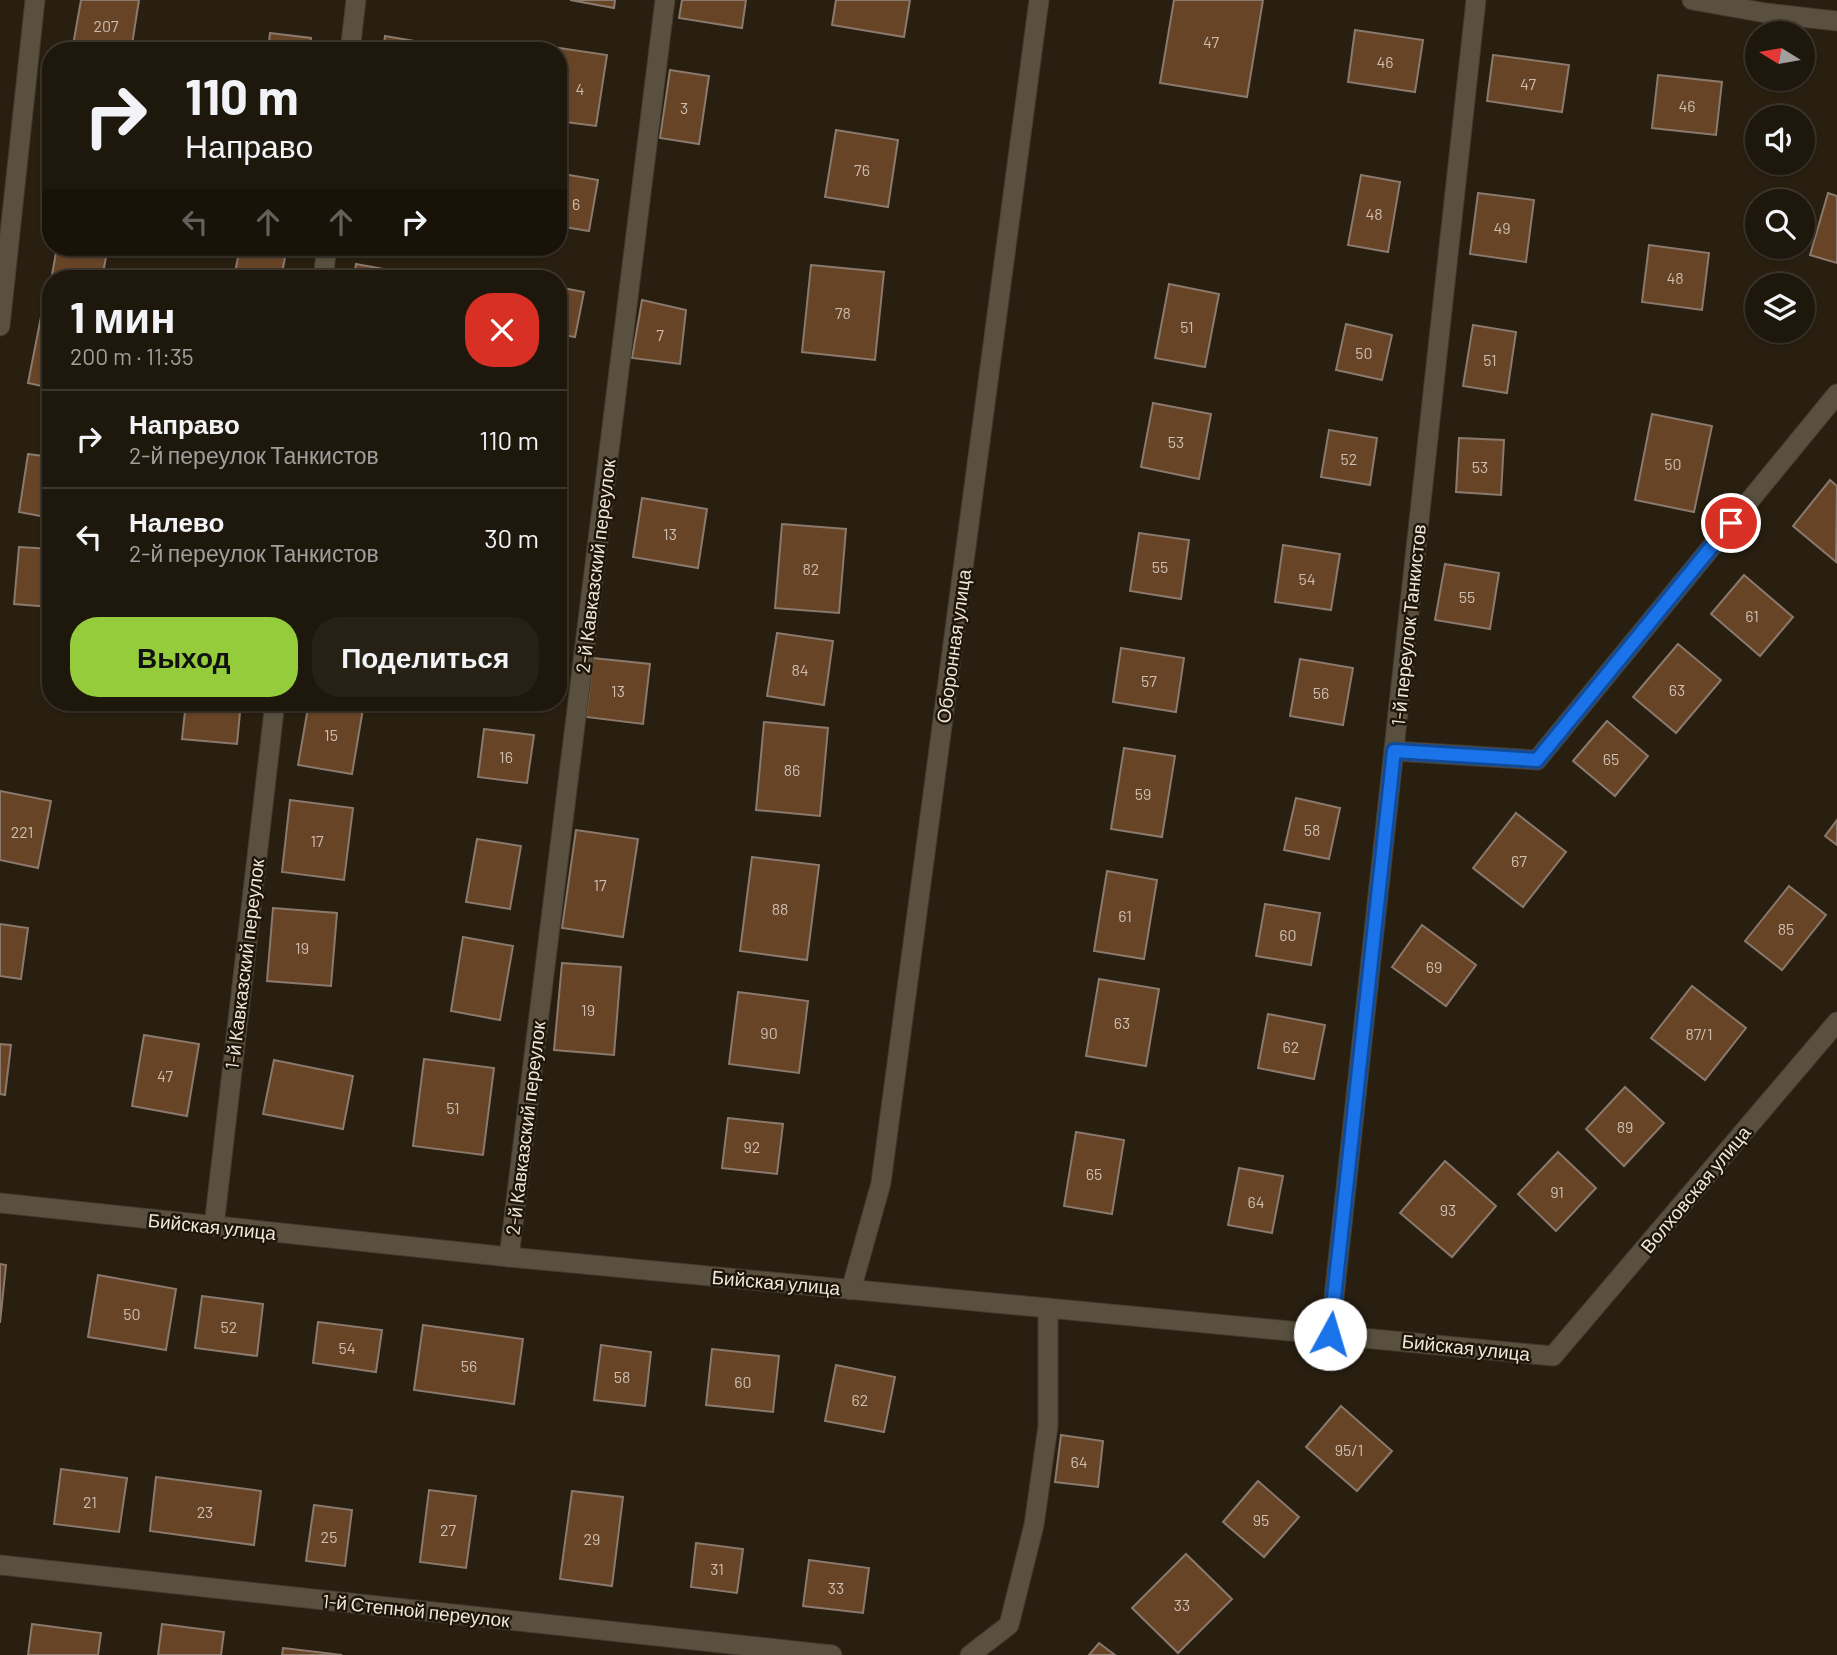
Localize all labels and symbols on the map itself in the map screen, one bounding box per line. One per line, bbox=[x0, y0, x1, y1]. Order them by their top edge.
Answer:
house number: 207 bbox=[93, 16, 119, 35]
north arrow bbox=[1745, 21, 1815, 91]
house number: 47 bbox=[1203, 32, 1219, 51]
house number: 46 bbox=[1376, 52, 1394, 71]
house number: 47 bbox=[1520, 74, 1536, 93]
house number: 4 bbox=[576, 79, 584, 98]
house number: 46 bbox=[1678, 96, 1696, 115]
house number: 3 bbox=[680, 98, 688, 117]
house number: 76 bbox=[854, 160, 870, 179]
house number: 6 bbox=[572, 194, 580, 213]
house number: 48 bbox=[1365, 204, 1383, 223]
house number: 49 bbox=[1493, 218, 1511, 237]
house number: 48 bbox=[1666, 268, 1684, 287]
house number: 78 bbox=[835, 303, 851, 322]
house number: 51 bbox=[1180, 317, 1194, 336]
house number: 7 bbox=[656, 325, 664, 344]
house number: 50 bbox=[1355, 343, 1373, 362]
house number: 51 bbox=[1483, 350, 1497, 369]
house number: 53 bbox=[1168, 432, 1184, 451]
house number: 52 bbox=[1341, 449, 1357, 468]
house number: 50 bbox=[1664, 454, 1682, 473]
street label: 2-й Кавказский переулок bbox=[570, 457, 620, 674]
house number: 53 bbox=[1472, 457, 1488, 476]
pin bbox=[1701, 493, 1761, 553]
street label: 1-й переулок Танкистов bbox=[1386, 523, 1430, 727]
house number: 13 bbox=[663, 524, 677, 543]
house number: 55 bbox=[1152, 557, 1168, 576]
house number: 82 bbox=[803, 559, 819, 578]
street label: Оборонная улица bbox=[931, 567, 975, 724]
house number: 54 bbox=[1298, 569, 1316, 588]
house number: 55 bbox=[1459, 587, 1475, 606]
house number: 61 bbox=[1745, 606, 1759, 625]
house number: 84 bbox=[791, 660, 809, 679]
house number: 57 bbox=[1141, 671, 1157, 690]
house number: 63 bbox=[1669, 680, 1685, 699]
house number: 13 bbox=[611, 681, 625, 700]
house number: 56 bbox=[1313, 683, 1329, 702]
house number: 15 bbox=[324, 725, 338, 744]
house number: 16 bbox=[499, 747, 513, 766]
house number: 65 bbox=[1603, 749, 1619, 768]
house number: 86 bbox=[784, 760, 800, 779]
house number: 59 bbox=[1135, 784, 1151, 803]
house number: 58 bbox=[1304, 820, 1320, 839]
house number: 221 bbox=[11, 822, 33, 841]
house number: 17 bbox=[310, 831, 324, 850]
house number: 67 bbox=[1511, 851, 1527, 870]
street label: 1-й Кавказский переулок bbox=[220, 857, 268, 1070]
house number: 17 bbox=[593, 875, 607, 894]
house number: 88 bbox=[772, 899, 788, 918]
house number: 61 bbox=[1118, 906, 1132, 925]
house number: 85 bbox=[1778, 919, 1794, 938]
house number: 60 bbox=[1279, 925, 1297, 944]
house number: 19 bbox=[295, 938, 309, 957]
house number: 69 bbox=[1426, 957, 1442, 976]
house number: 19 bbox=[581, 1000, 595, 1019]
house number: 63 bbox=[1114, 1013, 1130, 1032]
street label: 2-й Кавказский переулок bbox=[500, 1019, 550, 1236]
house number: 90 bbox=[760, 1023, 778, 1042]
house number: 87/1 bbox=[1686, 1024, 1712, 1043]
house number: 62 bbox=[1283, 1037, 1299, 1056]
house number: 47 bbox=[157, 1066, 173, 1085]
house number: 51 bbox=[446, 1098, 460, 1117]
house number: 89 bbox=[1617, 1117, 1633, 1136]
street label: Волховская улица bbox=[1635, 1120, 1755, 1257]
house number: 92 bbox=[744, 1137, 760, 1156]
house number: 65 bbox=[1086, 1164, 1102, 1183]
house number: 91 bbox=[1550, 1182, 1564, 1201]
house number: 64 bbox=[1247, 1192, 1265, 1211]
house number: 93 bbox=[1440, 1200, 1456, 1219]
street label: Бийская улица bbox=[147, 1208, 278, 1244]
street label: Бийская улица bbox=[711, 1265, 842, 1299]
position arrow bbox=[1293, 1297, 1367, 1371]
house number: 50 bbox=[123, 1304, 141, 1323]
house number: 52 bbox=[221, 1317, 237, 1336]
street label: Бийская улица bbox=[1401, 1329, 1532, 1365]
house number: 54 bbox=[338, 1338, 356, 1357]
house number: 56 bbox=[461, 1356, 477, 1375]
house number: 58 bbox=[614, 1367, 630, 1386]
house number: 60 bbox=[734, 1372, 752, 1391]
house number: 62 bbox=[852, 1390, 868, 1409]
house number: 95/1 bbox=[1335, 1440, 1363, 1459]
house number: 64 bbox=[1070, 1452, 1088, 1471]
house number: 21 bbox=[83, 1492, 97, 1511]
house number: 23 bbox=[197, 1502, 213, 1521]
house number: 95 bbox=[1253, 1510, 1269, 1529]
house number: 27 bbox=[440, 1520, 456, 1539]
house number: 25 bbox=[321, 1527, 337, 1546]
house number: 29 bbox=[584, 1529, 600, 1548]
house number: 31 bbox=[710, 1559, 724, 1578]
house number: 33 bbox=[828, 1578, 844, 1597]
street label: 1-й Степной переулок bbox=[321, 1589, 511, 1631]
house number: 33 bbox=[1174, 1595, 1190, 1614]

